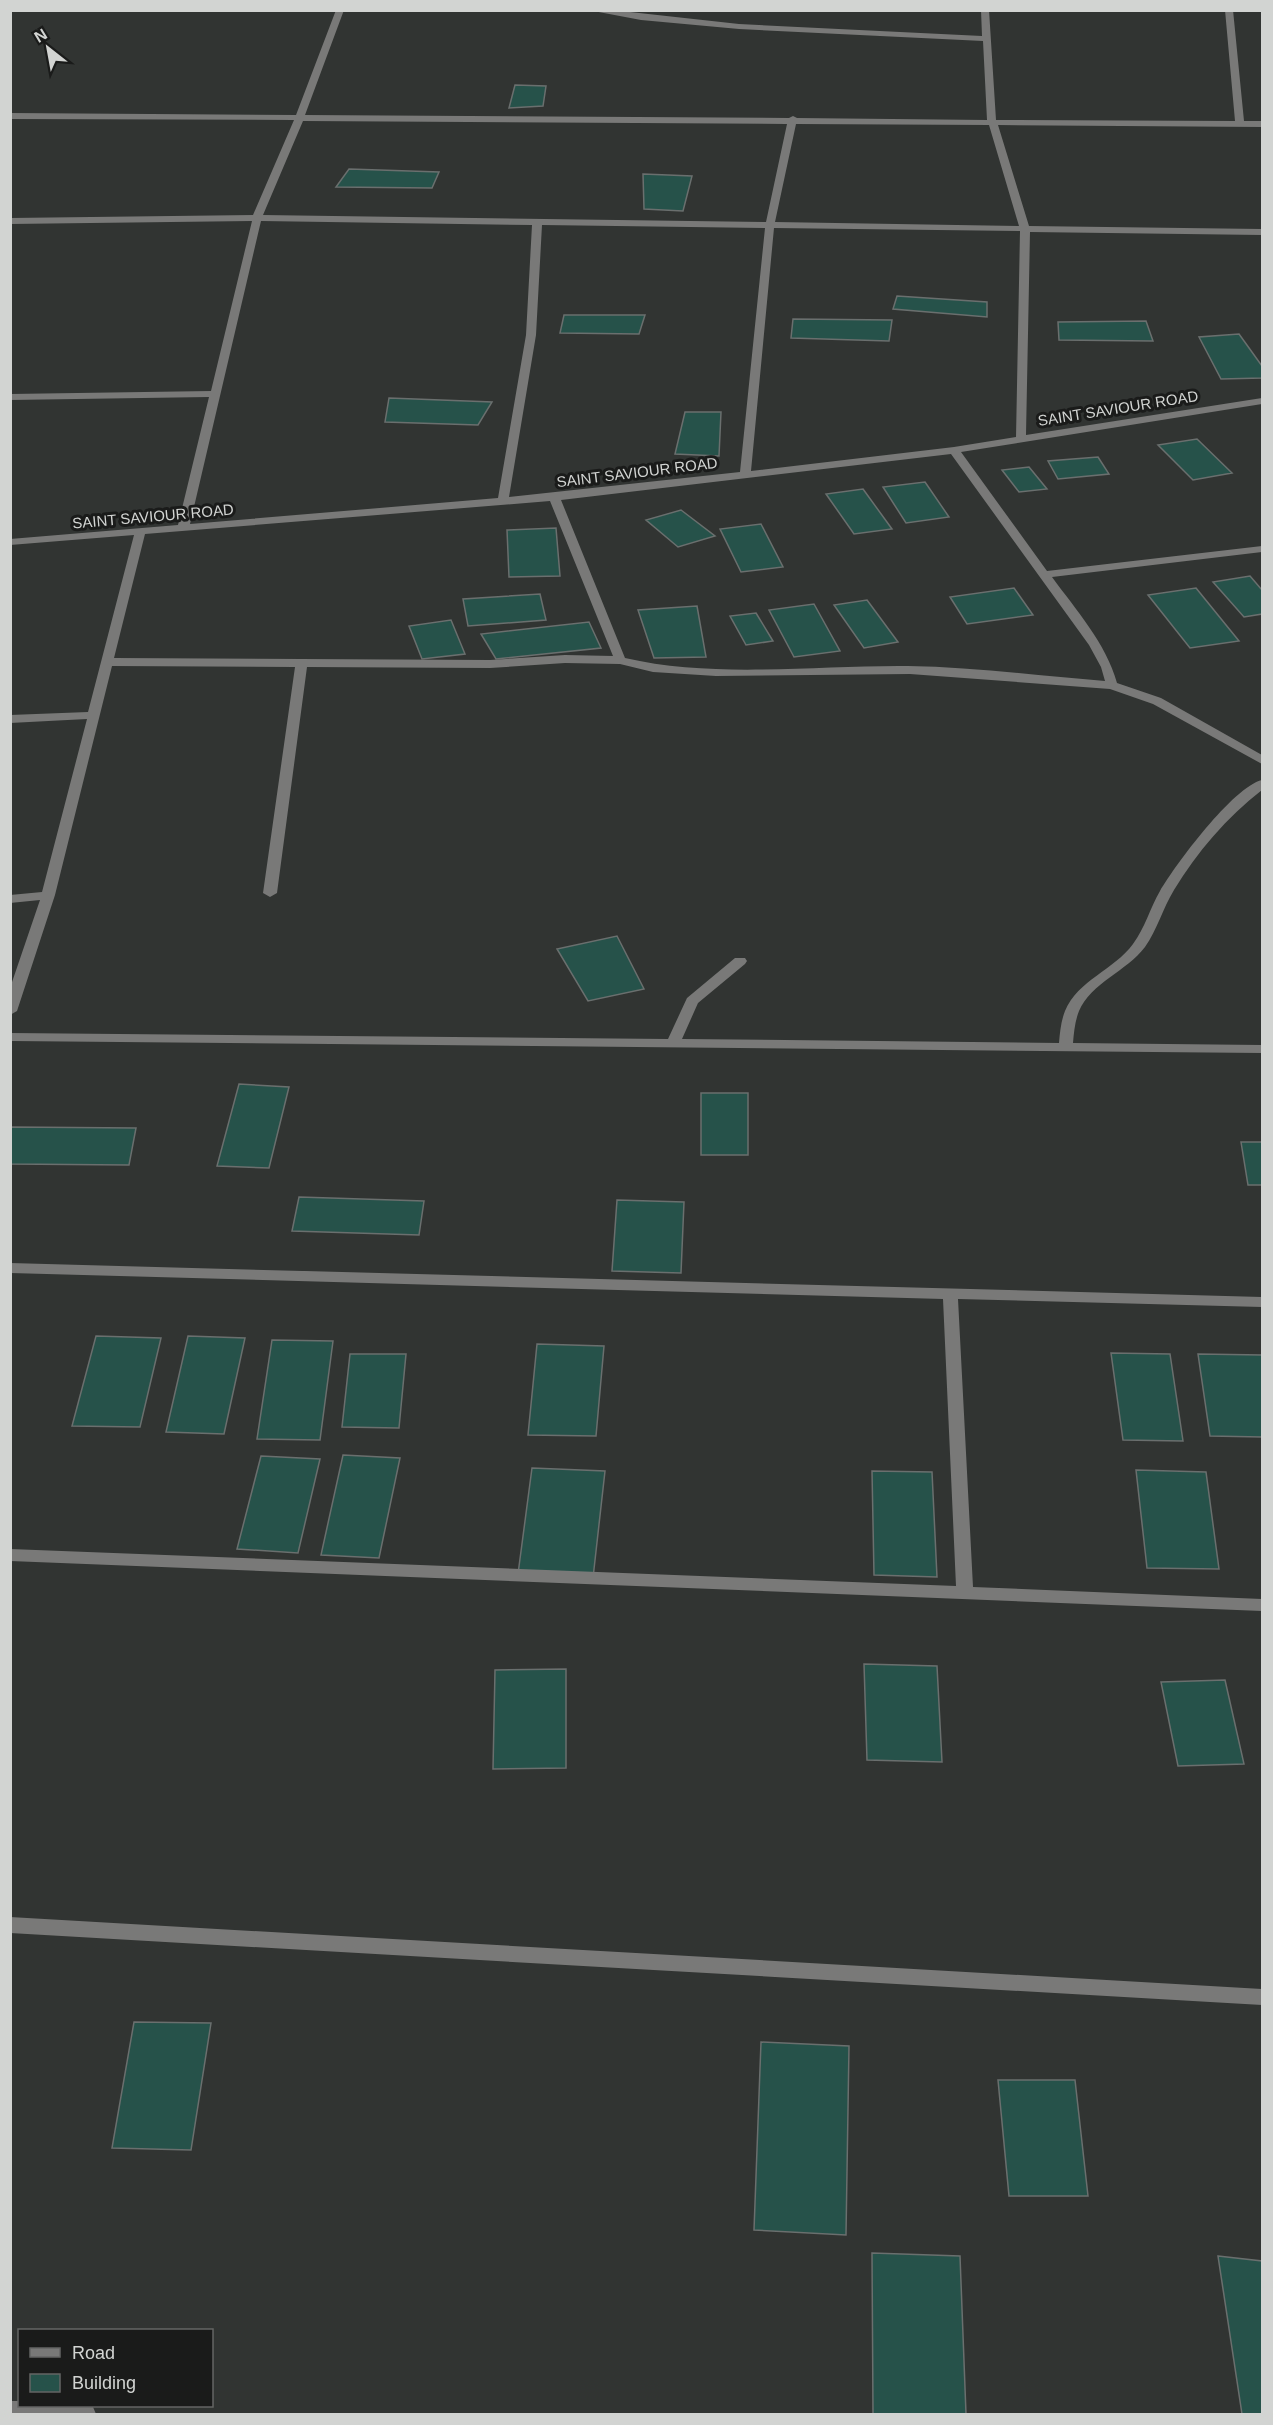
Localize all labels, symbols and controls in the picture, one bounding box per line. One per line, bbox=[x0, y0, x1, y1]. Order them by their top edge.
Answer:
north arrow bbox=[18, 18, 78, 78]
text: N bbox=[31, 25, 50, 46]
street label: SAINT SAVIOUR ROAD bbox=[1037, 387, 1199, 429]
street label: SAINT SAVIOUR ROAD bbox=[556, 454, 719, 490]
street label: SAINT SAVIOUR ROAD bbox=[72, 500, 235, 532]
legend bbox=[18, 2329, 213, 2407]
text: Road bbox=[72, 2343, 115, 2363]
text: Building bbox=[72, 2373, 136, 2393]

